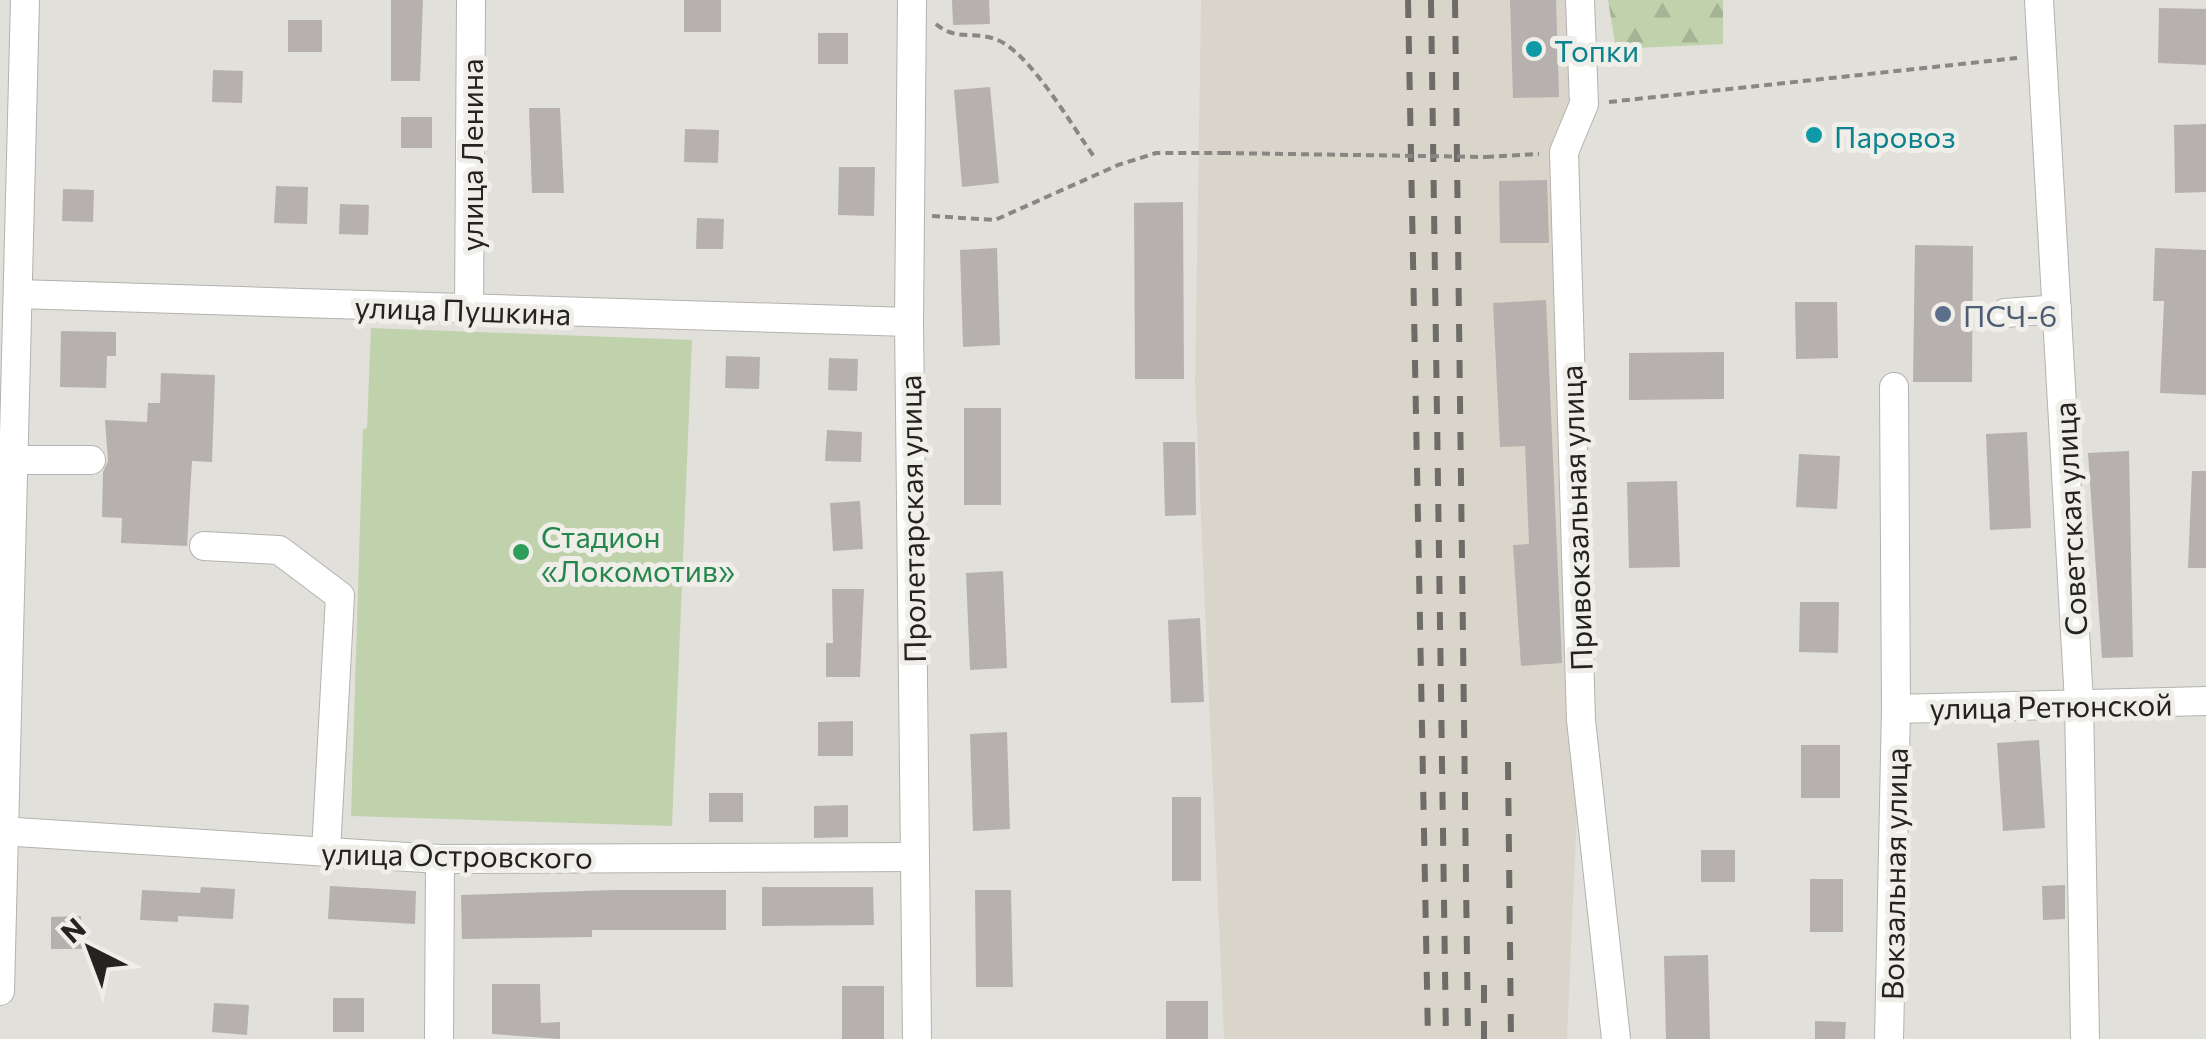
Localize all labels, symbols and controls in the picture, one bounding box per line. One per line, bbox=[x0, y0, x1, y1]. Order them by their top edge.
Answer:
place label: Топки bbox=[1554, 31, 1639, 68]
marker: Топки bbox=[1523, 38, 1545, 60]
street label: улица Ленина bbox=[452, 58, 489, 252]
place label: Паровоз bbox=[1834, 117, 1956, 154]
marker: Паровоз bbox=[1803, 124, 1825, 146]
street label: улица Пушкина bbox=[354, 287, 572, 331]
place label: ПСЧ-6 bbox=[1963, 296, 2057, 333]
marker: ПСЧ-6 bbox=[1932, 303, 1954, 325]
street label: Привокзальная улица bbox=[1551, 364, 1599, 672]
street label: Пролетарская улица bbox=[890, 375, 932, 663]
street label: Советская улица bbox=[2044, 401, 2094, 637]
place label: Стадион «Локомотив» bbox=[541, 517, 735, 588]
marker: Стадион «Локомотив» bbox=[510, 541, 532, 563]
street label: улица Ретюнской bbox=[1929, 684, 2173, 726]
street label: Вокзальная улица bbox=[1872, 748, 1914, 1000]
street label: улица Островского bbox=[321, 833, 593, 875]
north arrow bbox=[40, 899, 140, 999]
text: N bbox=[53, 910, 92, 949]

